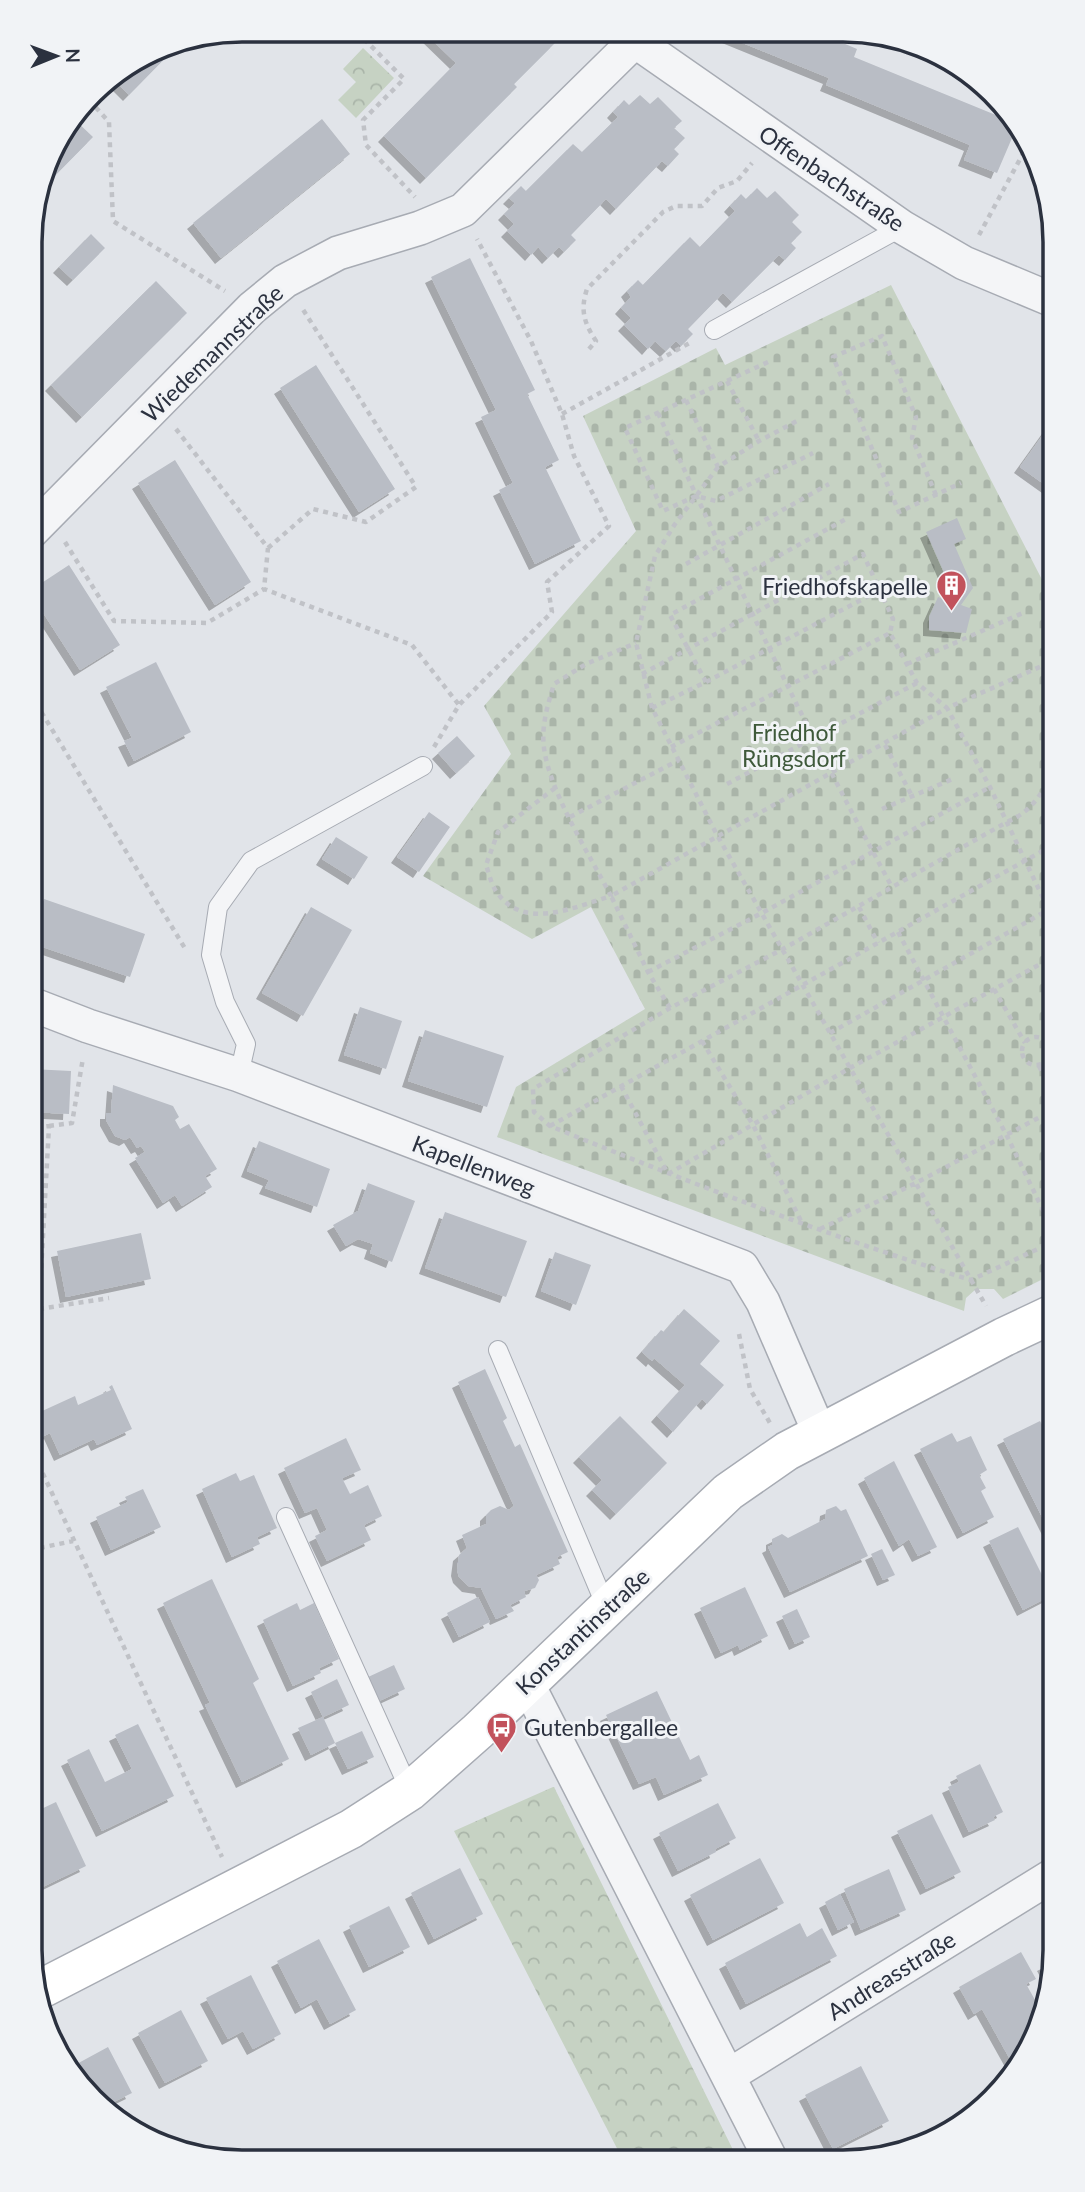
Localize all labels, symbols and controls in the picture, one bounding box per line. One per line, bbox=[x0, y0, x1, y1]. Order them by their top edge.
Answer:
north arrow bbox=[21, 21, 91, 91]
text: N bbox=[62, 48, 85, 63]
street label: Offenbachstraße bbox=[754, 119, 910, 237]
street label: Wiedemannstraße bbox=[135, 278, 289, 428]
building icon: Friedhofskapelle bbox=[934, 569, 968, 613]
place label: Friedhofskapelle bbox=[762, 572, 928, 600]
park label: Friedhof Rüngsdorf bbox=[742, 718, 846, 772]
street label: Kapellenweg bbox=[409, 1129, 539, 1201]
street label: Konstantinstraße bbox=[509, 1562, 655, 1700]
bus stop icon: Gutenbergallee bbox=[484, 1710, 518, 1754]
place label: Gutenbergallee bbox=[524, 1713, 678, 1741]
street label: Andreasstraße bbox=[822, 1924, 960, 2026]

